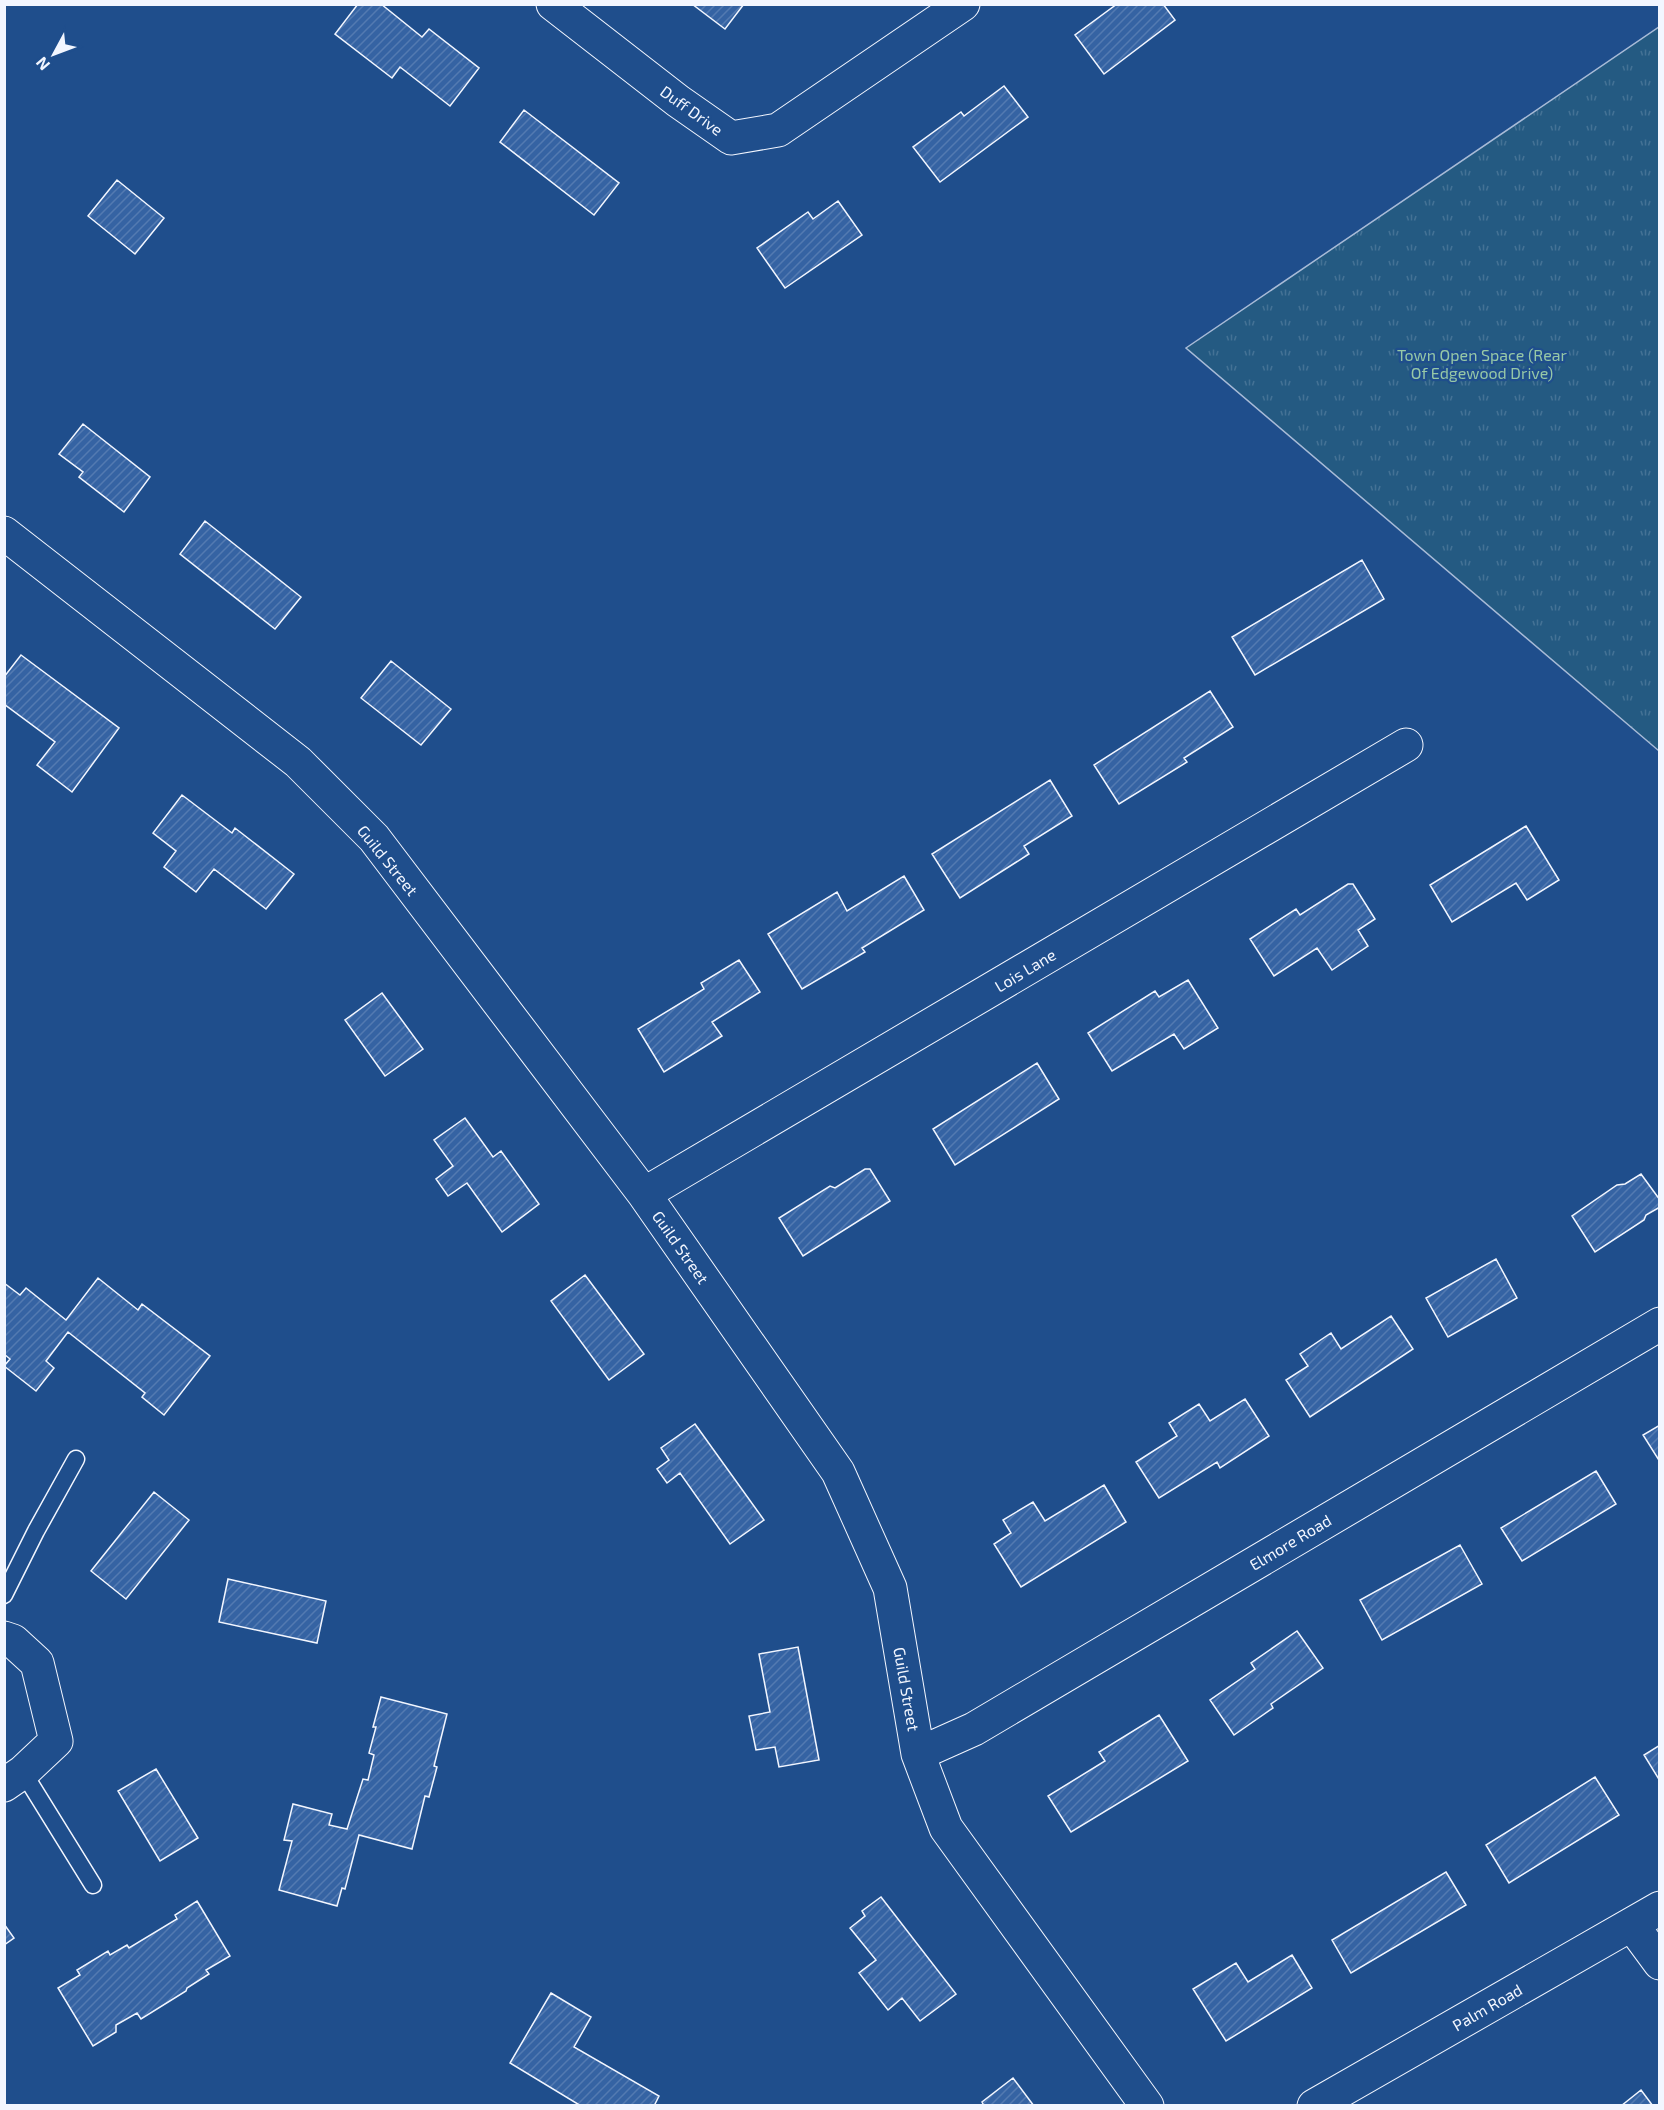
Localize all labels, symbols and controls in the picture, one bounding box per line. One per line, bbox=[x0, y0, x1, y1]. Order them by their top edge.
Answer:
north arrow bbox=[24, 24, 84, 84]
text: N bbox=[31, 54, 53, 75]
street label: Duff Drive bbox=[657, 81, 727, 139]
park label: Town Open Space (Rear Of Edgewood Drive) bbox=[1397, 345, 1568, 382]
street label: Guild Street bbox=[354, 821, 422, 899]
street label: Lois Lane bbox=[991, 944, 1059, 996]
street label: Guild Street bbox=[649, 1207, 713, 1287]
street label: Elmore Road bbox=[1246, 1510, 1334, 1574]
street label: Guild Street bbox=[890, 1645, 924, 1733]
street label: Palm Road bbox=[1449, 1979, 1525, 2035]

